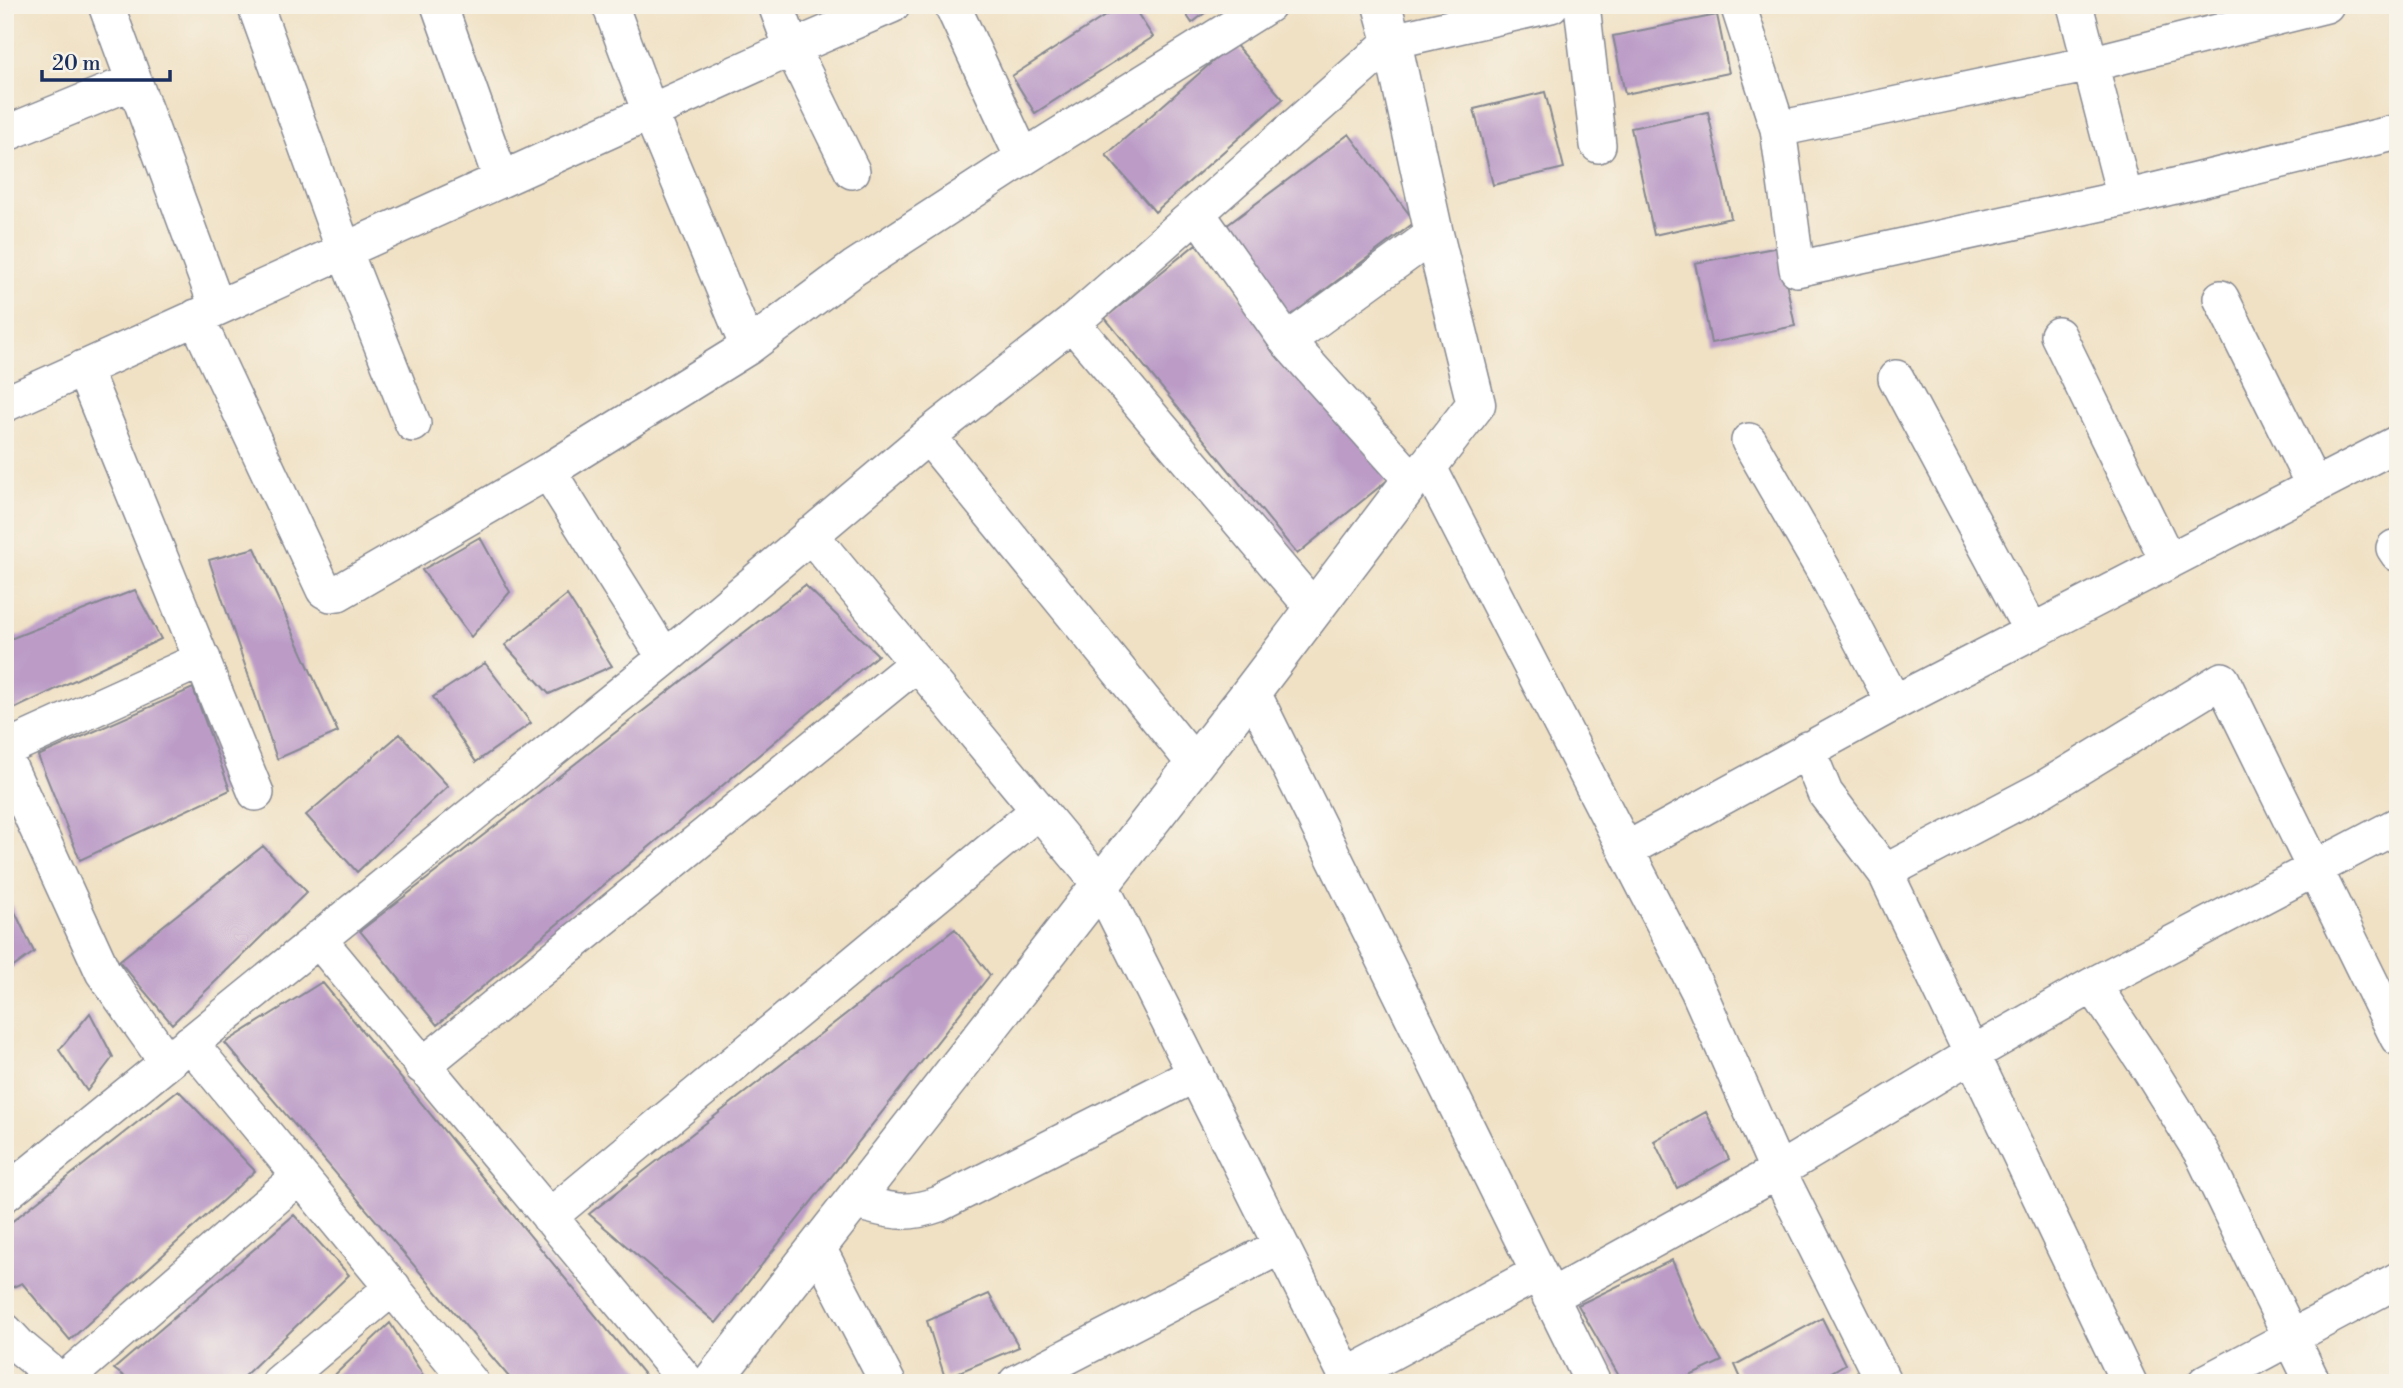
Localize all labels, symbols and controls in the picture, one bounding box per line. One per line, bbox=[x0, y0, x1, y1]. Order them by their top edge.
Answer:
scale bar bbox=[42, 38, 170, 82]
text: 20 m bbox=[52, 51, 101, 77]

